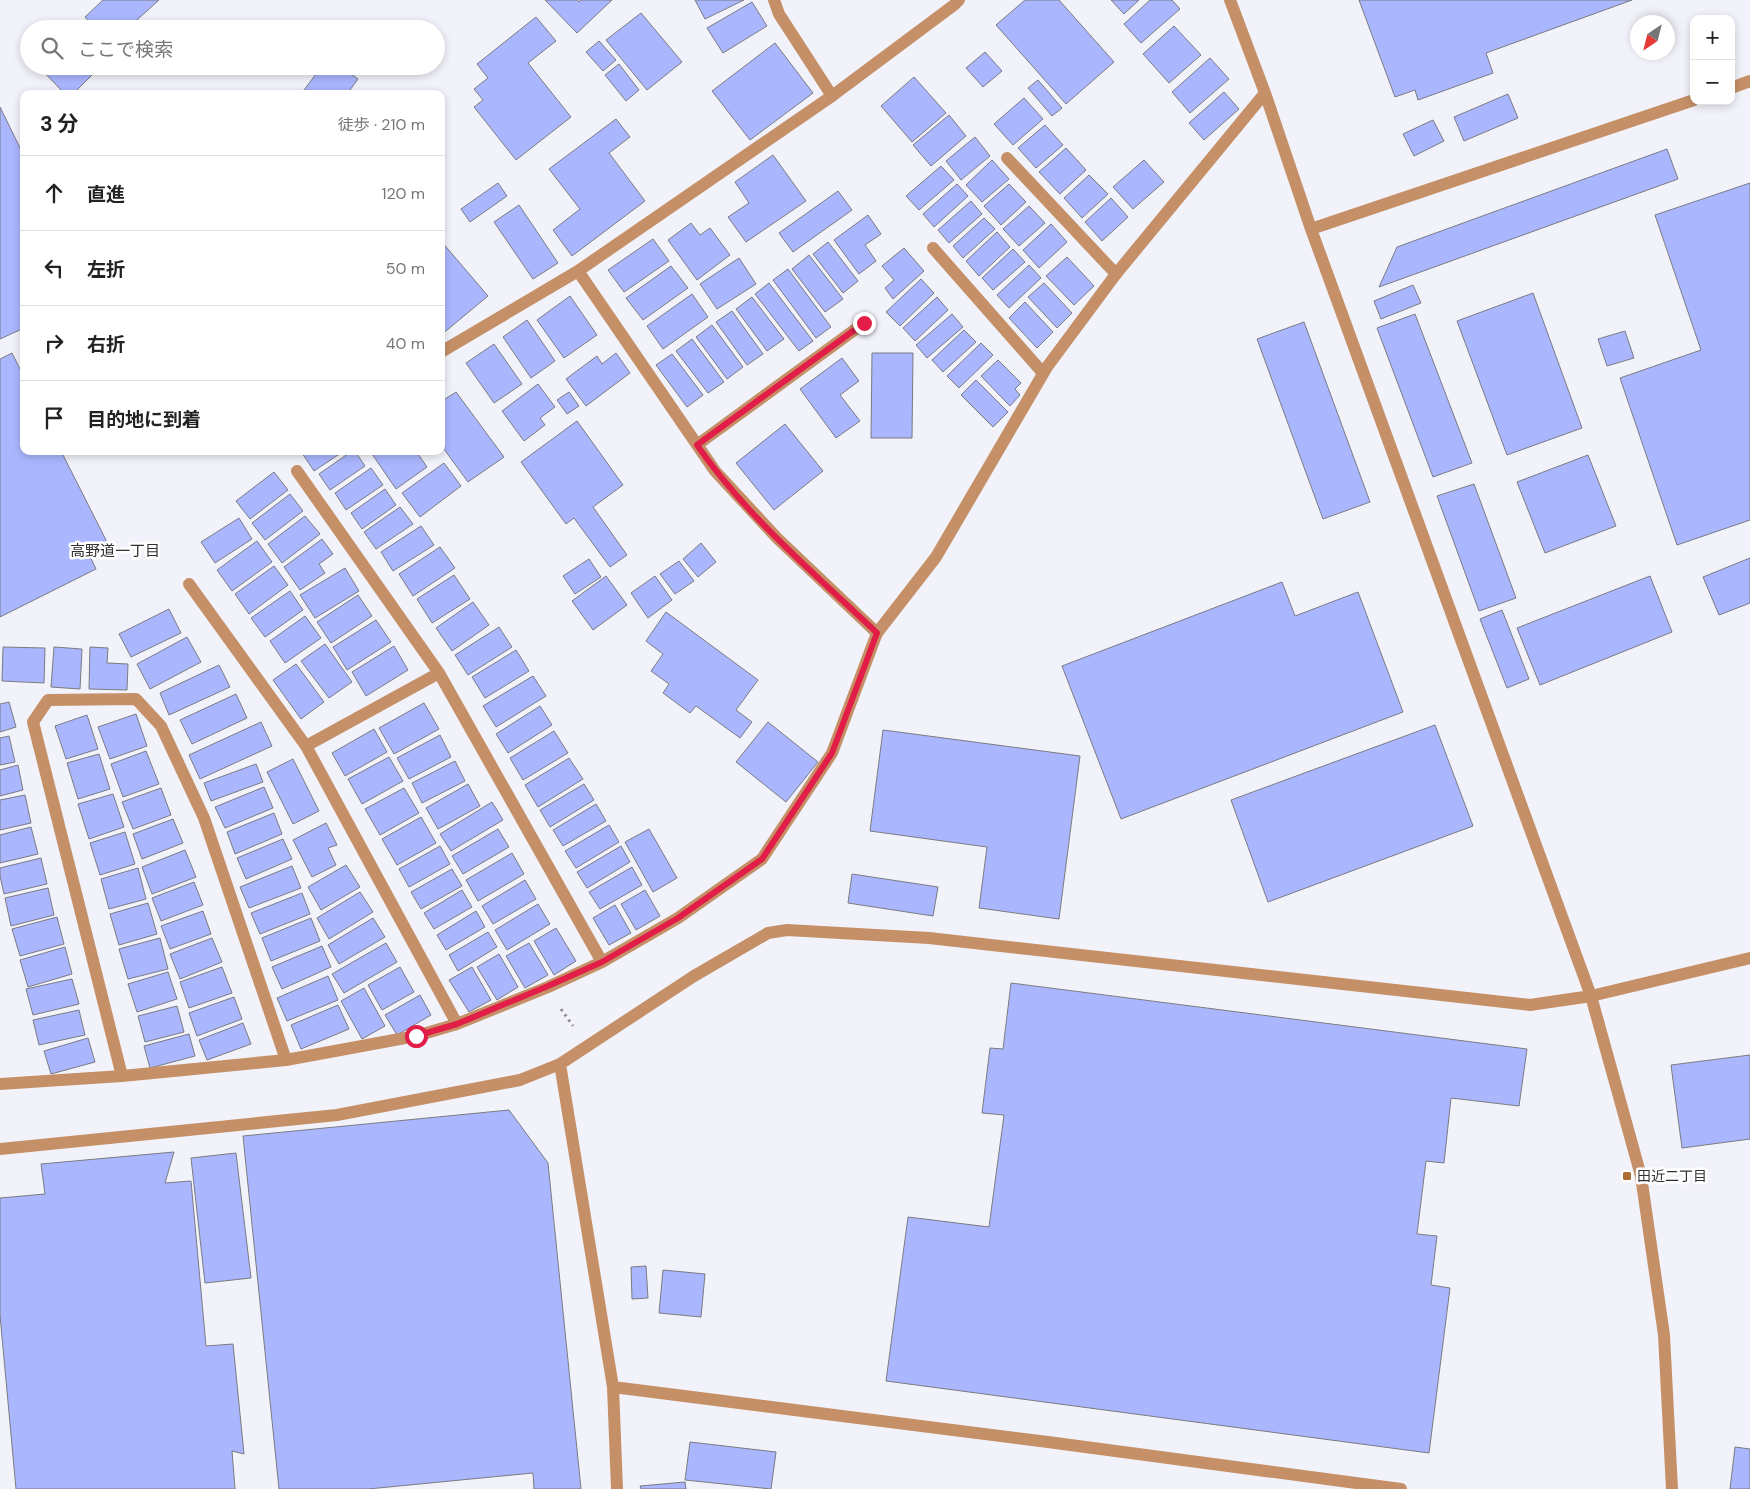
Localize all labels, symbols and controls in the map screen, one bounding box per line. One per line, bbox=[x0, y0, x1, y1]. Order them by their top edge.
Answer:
north arrow bbox=[1630, 15, 1675, 60]
map controls bbox=[1690, 15, 1735, 105]
button: + bbox=[1690, 15, 1735, 60]
search box bbox=[20, 20, 445, 75]
icon: search bbox=[38, 34, 66, 62]
text: ここで検索 bbox=[78, 37, 173, 62]
button: − bbox=[1690, 60, 1735, 105]
text: 3 分 bbox=[40, 110, 79, 138]
text: 徒歩 · 210 m bbox=[338, 114, 425, 135]
icon: ahead bbox=[40, 179, 68, 207]
text: 直進 bbox=[87, 182, 125, 207]
text: 120 m bbox=[381, 183, 425, 204]
icon: left bbox=[40, 254, 68, 282]
text: 左折 bbox=[87, 257, 125, 282]
text: 50 m bbox=[386, 258, 425, 279]
route end bbox=[853, 312, 876, 335]
icon: right bbox=[40, 329, 68, 357]
text: 右折 bbox=[87, 332, 125, 357]
text: 40 m bbox=[386, 333, 425, 354]
icon: arrive bbox=[40, 404, 68, 432]
text: 目的地に到着 bbox=[87, 407, 201, 432]
district label: 高野道一丁目 bbox=[70, 541, 160, 561]
route start bbox=[405, 1025, 428, 1048]
place label: 田近二丁目 bbox=[1637, 1167, 1707, 1185]
marker: 田近二丁目 bbox=[1621, 1170, 1633, 1182]

